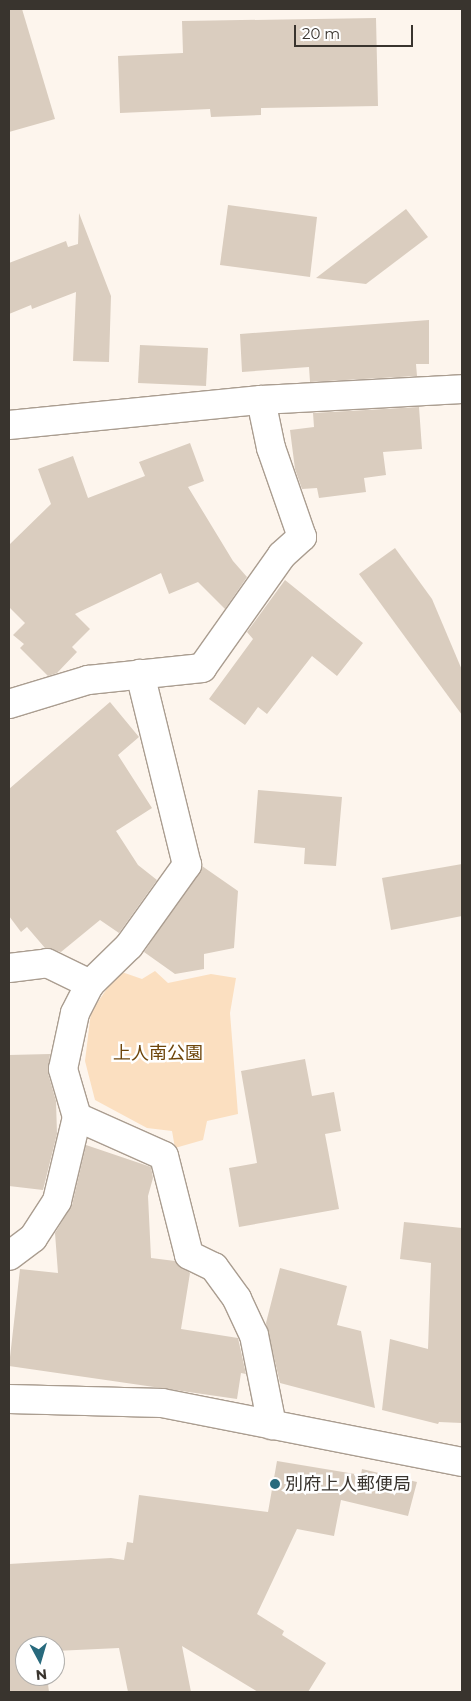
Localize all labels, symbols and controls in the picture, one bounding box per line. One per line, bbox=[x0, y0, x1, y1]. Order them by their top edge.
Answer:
scale bar bbox=[296, 15, 415, 47]
text: 20 m bbox=[302, 24, 340, 43]
park label: 上人南公園 bbox=[113, 1042, 203, 1064]
place label: 別府上人郵便局 bbox=[285, 1473, 411, 1495]
marker: 別府上人郵便局 bbox=[269, 1478, 281, 1490]
north arrow bbox=[15, 1636, 65, 1686]
text: N bbox=[35, 1665, 48, 1684]

